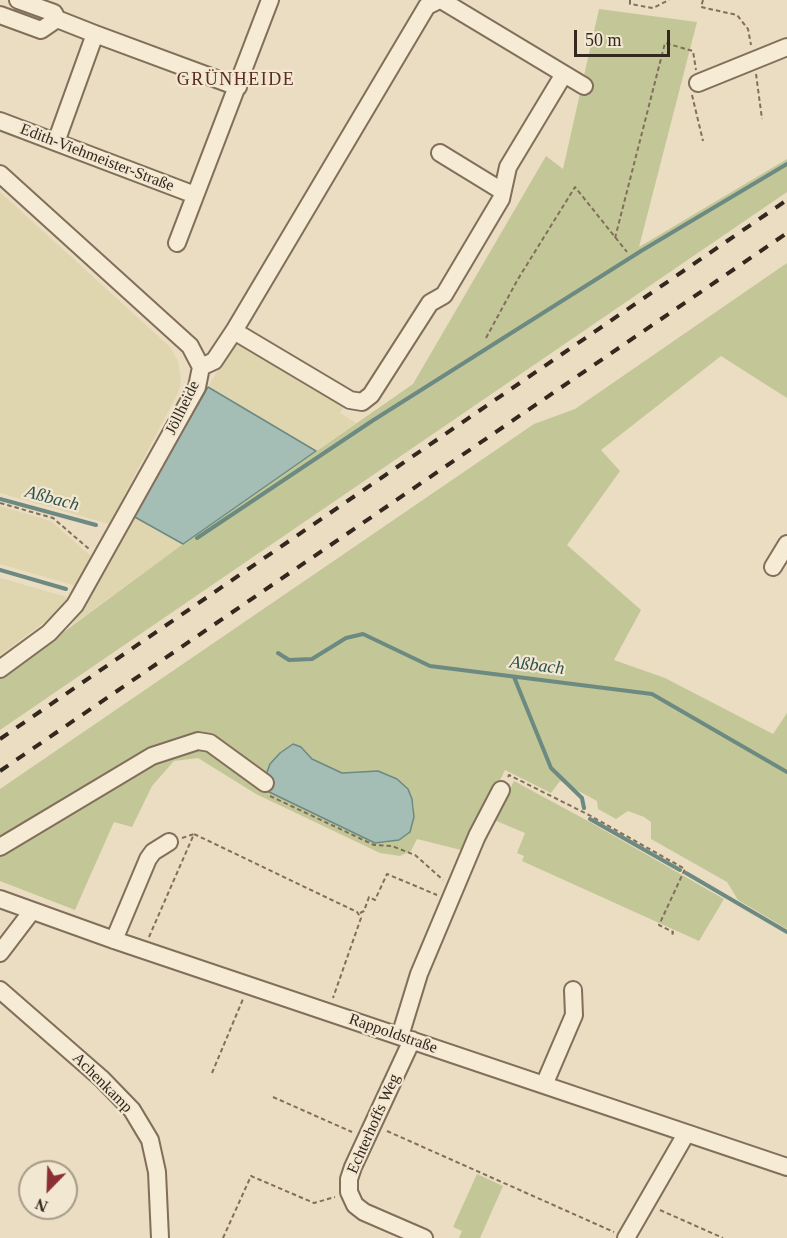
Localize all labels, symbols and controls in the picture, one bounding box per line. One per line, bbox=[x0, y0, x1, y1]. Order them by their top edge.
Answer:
scale bar bbox=[577, 18, 673, 56]
text: 50 m bbox=[585, 30, 622, 50]
district label: GRÜNHEIDE bbox=[177, 69, 295, 91]
street label: Edith-Viehmeister-Straße bbox=[17, 120, 177, 196]
street label: Jöllheide bbox=[162, 378, 204, 438]
water label: Aßbach bbox=[23, 481, 81, 517]
water label: Aßbach bbox=[508, 652, 566, 680]
street label: Rappoldstraße bbox=[346, 1010, 440, 1058]
street label: Achenkamp bbox=[68, 1049, 136, 1117]
street label: Echterhoffs Weg bbox=[343, 1071, 405, 1177]
north arrow bbox=[18, 1160, 78, 1220]
text: N bbox=[33, 1195, 50, 1215]

